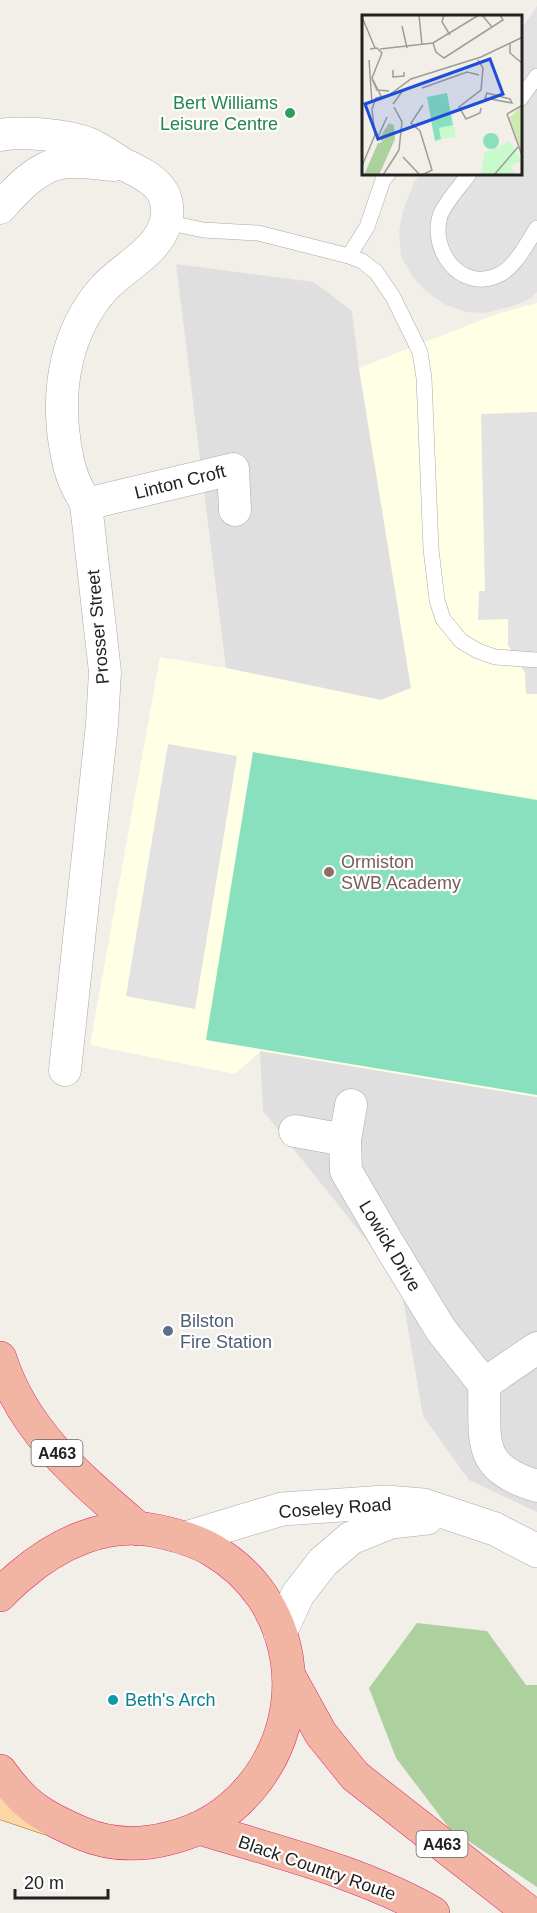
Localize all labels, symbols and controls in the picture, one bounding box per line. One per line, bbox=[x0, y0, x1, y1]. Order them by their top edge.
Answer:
inset map bbox=[362, 15, 522, 176]
place label: Bert Williams Leisure Centre bbox=[160, 93, 278, 134]
marker: Bert Williams Leisure Centre bbox=[283, 106, 297, 120]
street label: Linton Croft bbox=[132, 461, 228, 503]
street label: Prosser Street bbox=[83, 569, 113, 685]
place label: Ormiston SWB Academy bbox=[341, 852, 461, 893]
marker: Ormiston SWB Academy bbox=[322, 865, 336, 879]
street label: Lowick Drive bbox=[355, 1197, 425, 1295]
place label: Bilston Fire Station bbox=[180, 1311, 272, 1352]
marker: Bilston Fire Station bbox=[161, 1324, 175, 1338]
road number: A463 bbox=[32, 1440, 82, 1466]
street label: Coseley Road bbox=[278, 1494, 392, 1522]
place label: Beth's Arch bbox=[125, 1690, 215, 1710]
marker: Beth's Arch bbox=[106, 1693, 120, 1707]
road number: A463 bbox=[416, 1831, 468, 1857]
street label: Black Country Route bbox=[236, 1832, 398, 1904]
scale bar bbox=[15, 1862, 108, 1900]
text: 20 m bbox=[24, 1873, 64, 1893]

